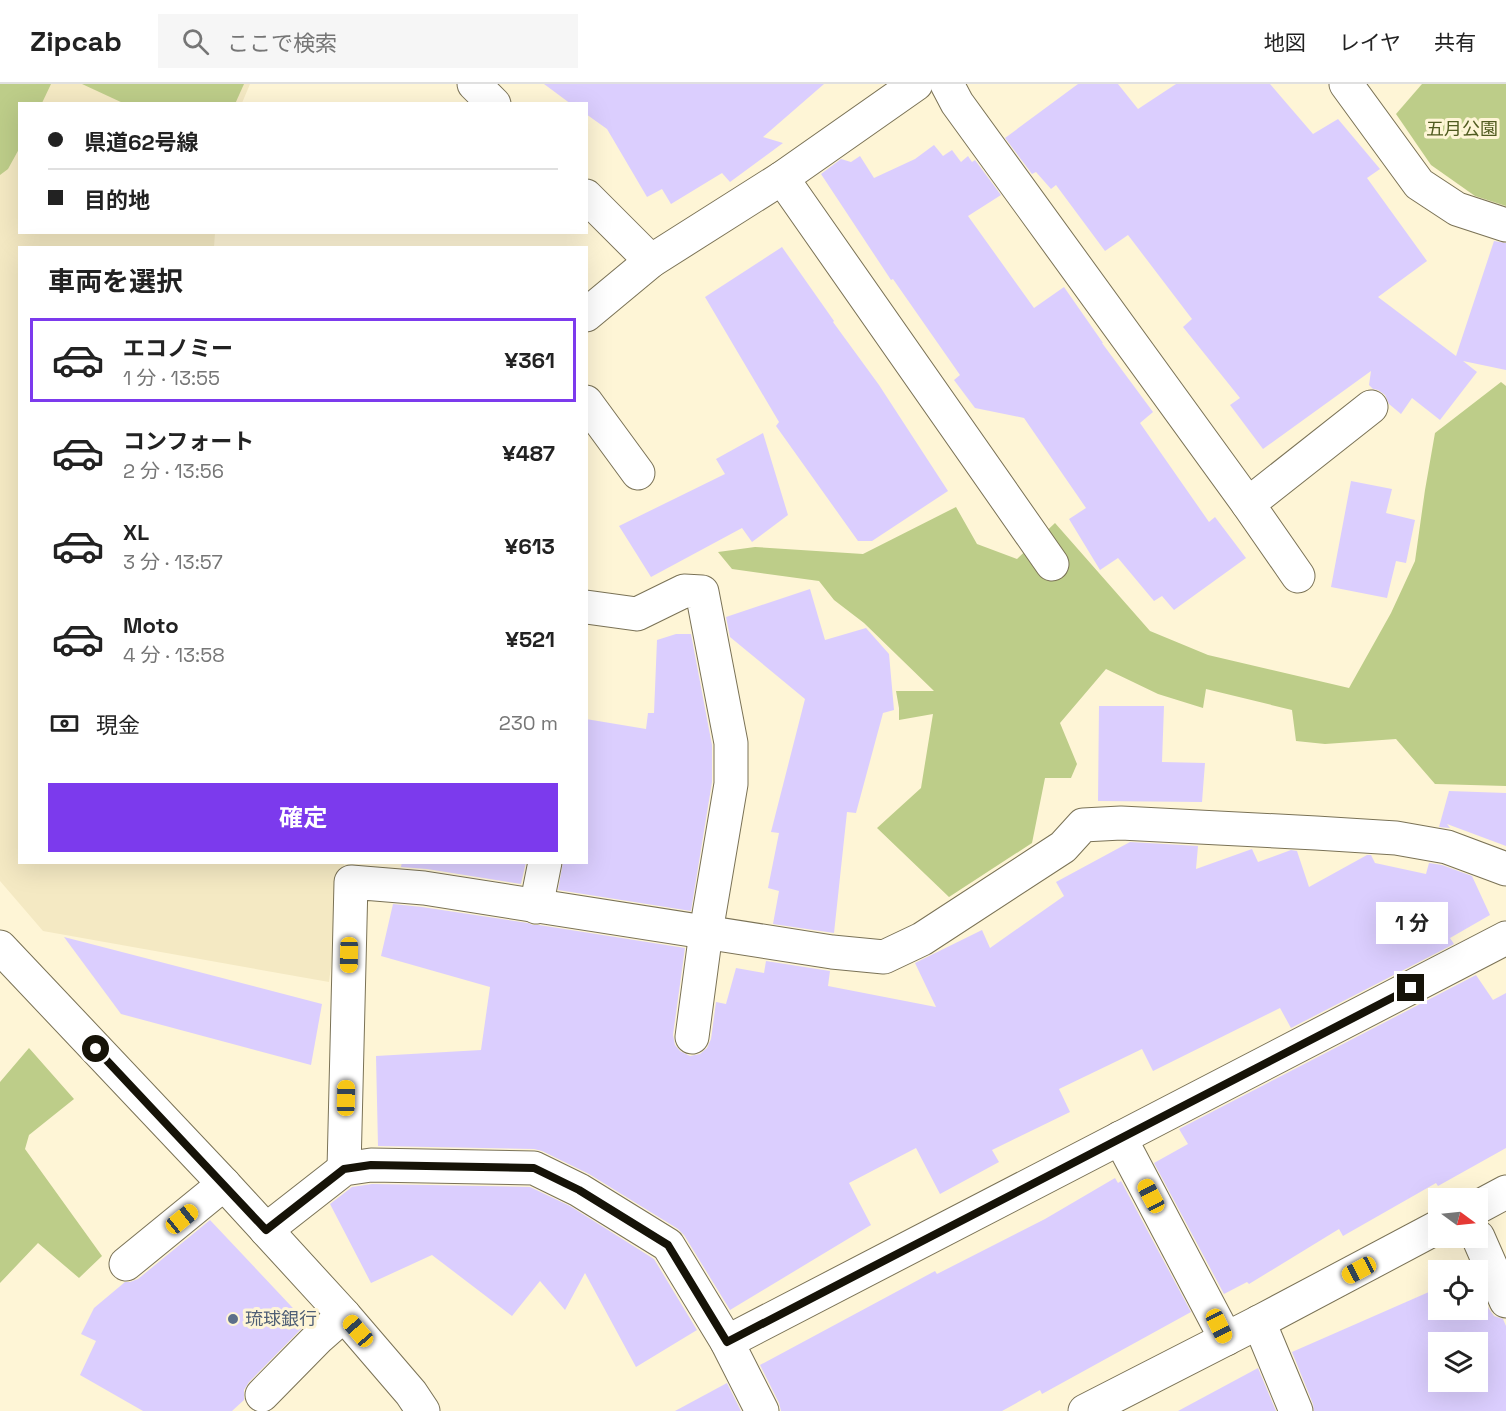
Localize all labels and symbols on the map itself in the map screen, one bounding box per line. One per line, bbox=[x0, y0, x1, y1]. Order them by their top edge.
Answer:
park label: 五月公園 bbox=[1426, 117, 1498, 140]
callout: 1 分 bbox=[1375, 901, 1447, 943]
car bbox=[340, 937, 358, 973]
route end bbox=[1397, 974, 1424, 1001]
route start bbox=[82, 1035, 109, 1062]
car bbox=[337, 1080, 355, 1116]
car bbox=[1135, 1176, 1167, 1216]
north arrow bbox=[1428, 1188, 1488, 1248]
car bbox=[162, 1201, 202, 1237]
car bbox=[1339, 1254, 1379, 1286]
car bbox=[1203, 1306, 1235, 1346]
place label: 琉球銀行 bbox=[245, 1307, 317, 1330]
marker: 琉球銀行 bbox=[226, 1312, 240, 1326]
car bbox=[339, 1312, 377, 1350]

